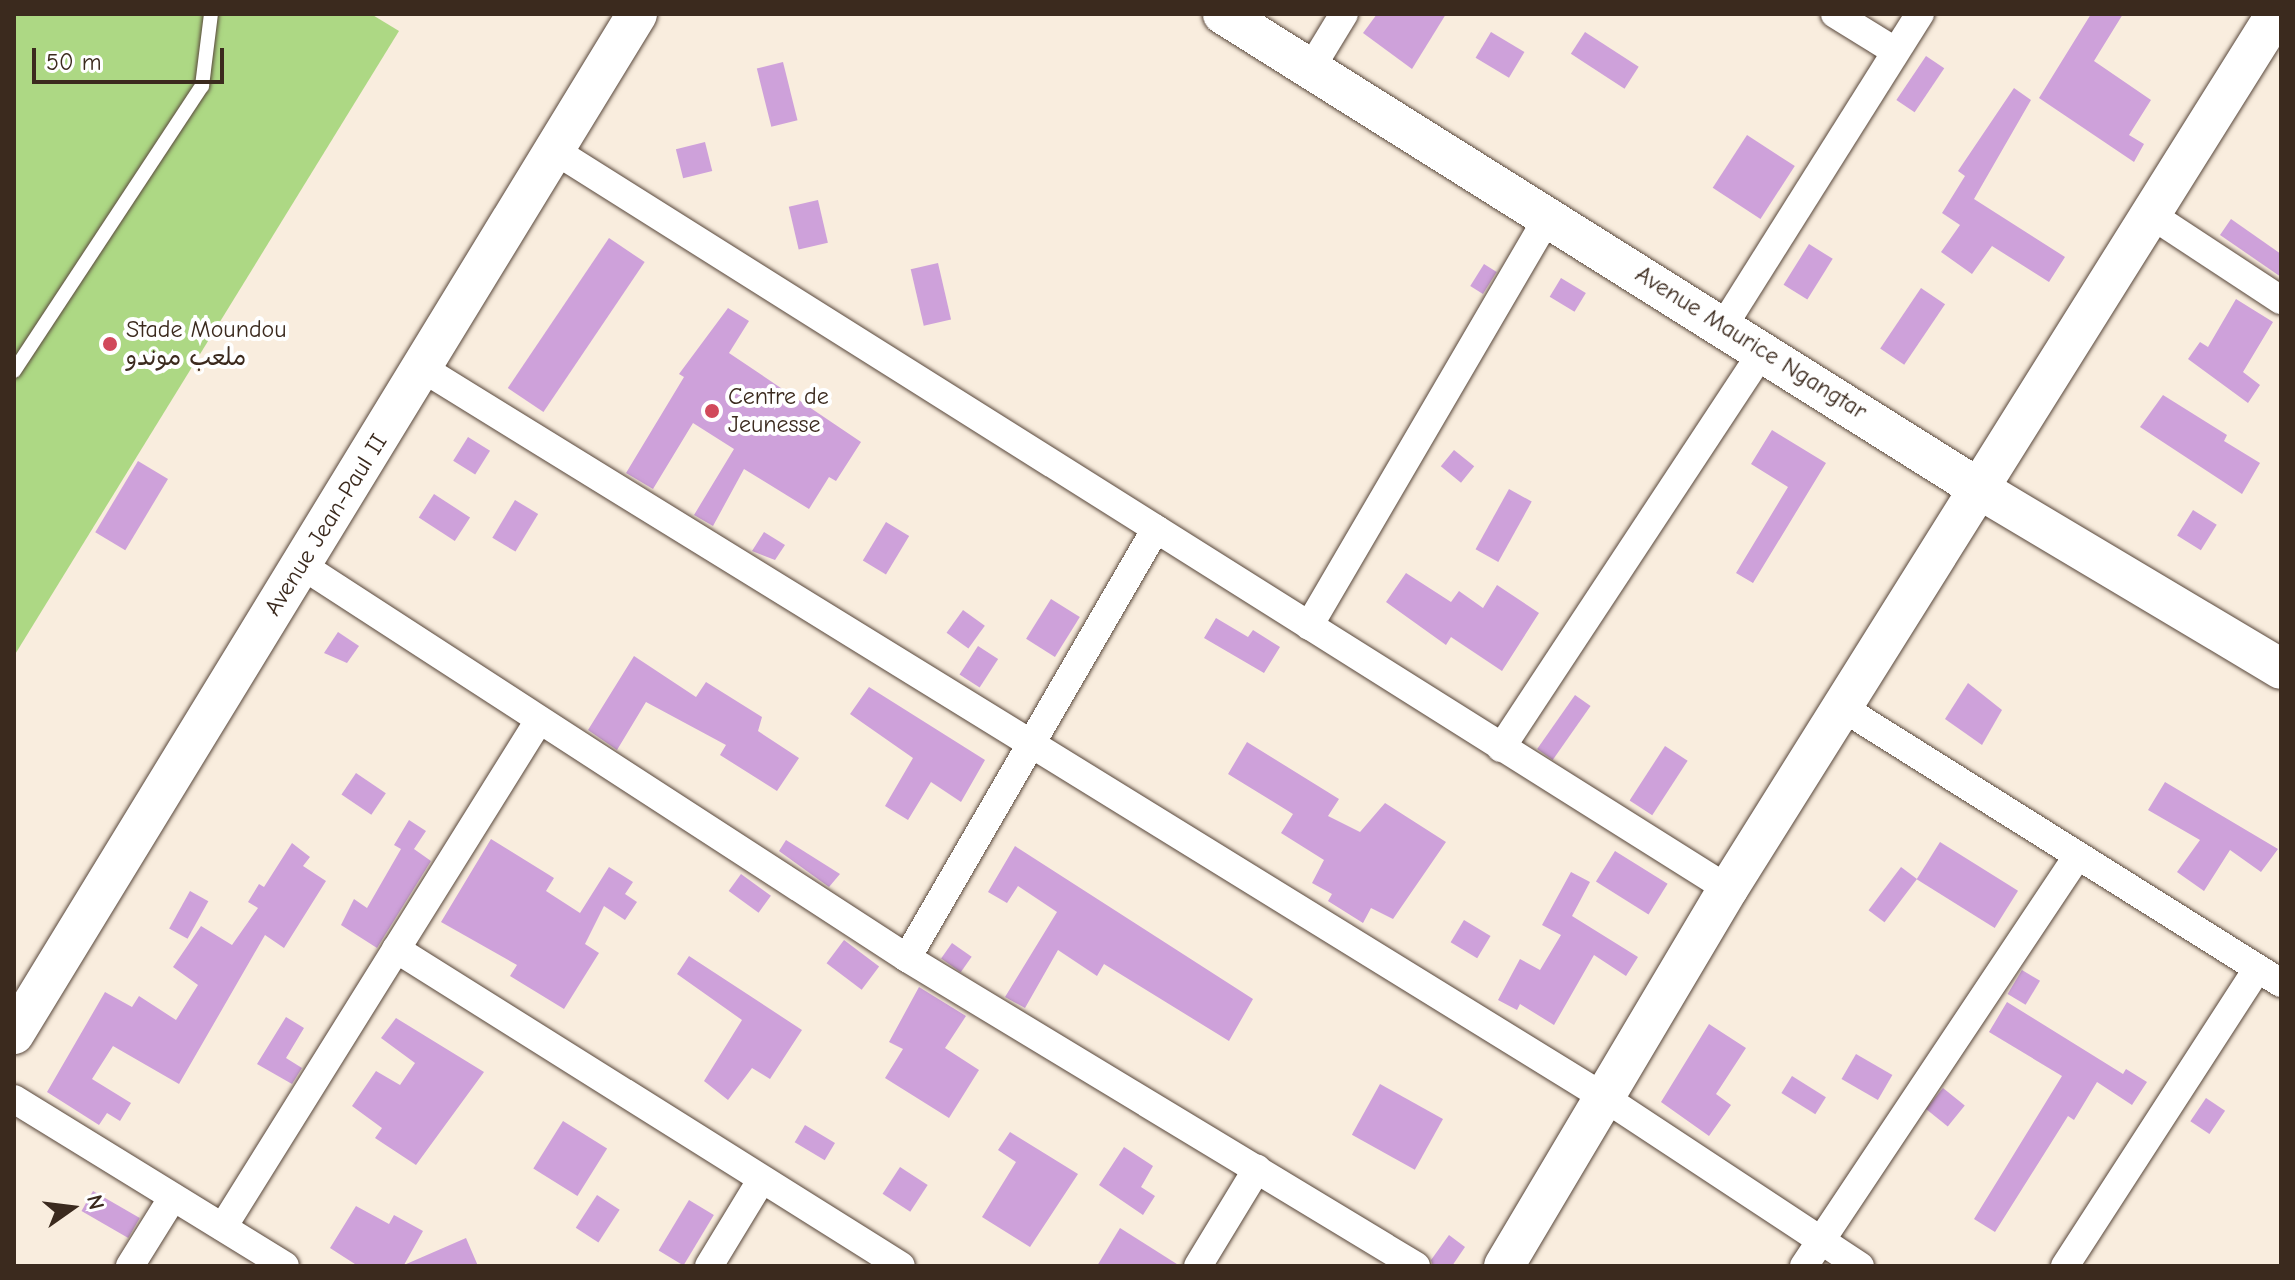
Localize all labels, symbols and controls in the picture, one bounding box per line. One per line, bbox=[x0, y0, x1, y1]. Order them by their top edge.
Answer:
scale bar bbox=[36, 32, 228, 82]
text: 50 m bbox=[46, 48, 102, 76]
street label: Avenue Maurice Ngangtar bbox=[1630, 260, 1872, 426]
place label: Stade Moundou ملعب موندو bbox=[126, 316, 287, 372]
marker: Stade Moundou ملعب موندو bbox=[101, 335, 119, 353]
place label: Centre de Jeunesse bbox=[728, 383, 829, 439]
marker: Centre de Jeunesse bbox=[703, 402, 721, 420]
street label: Avenue Jean-Paul II bbox=[259, 429, 393, 621]
north arrow bbox=[32, 1168, 112, 1248]
text: N bbox=[81, 1192, 110, 1212]

